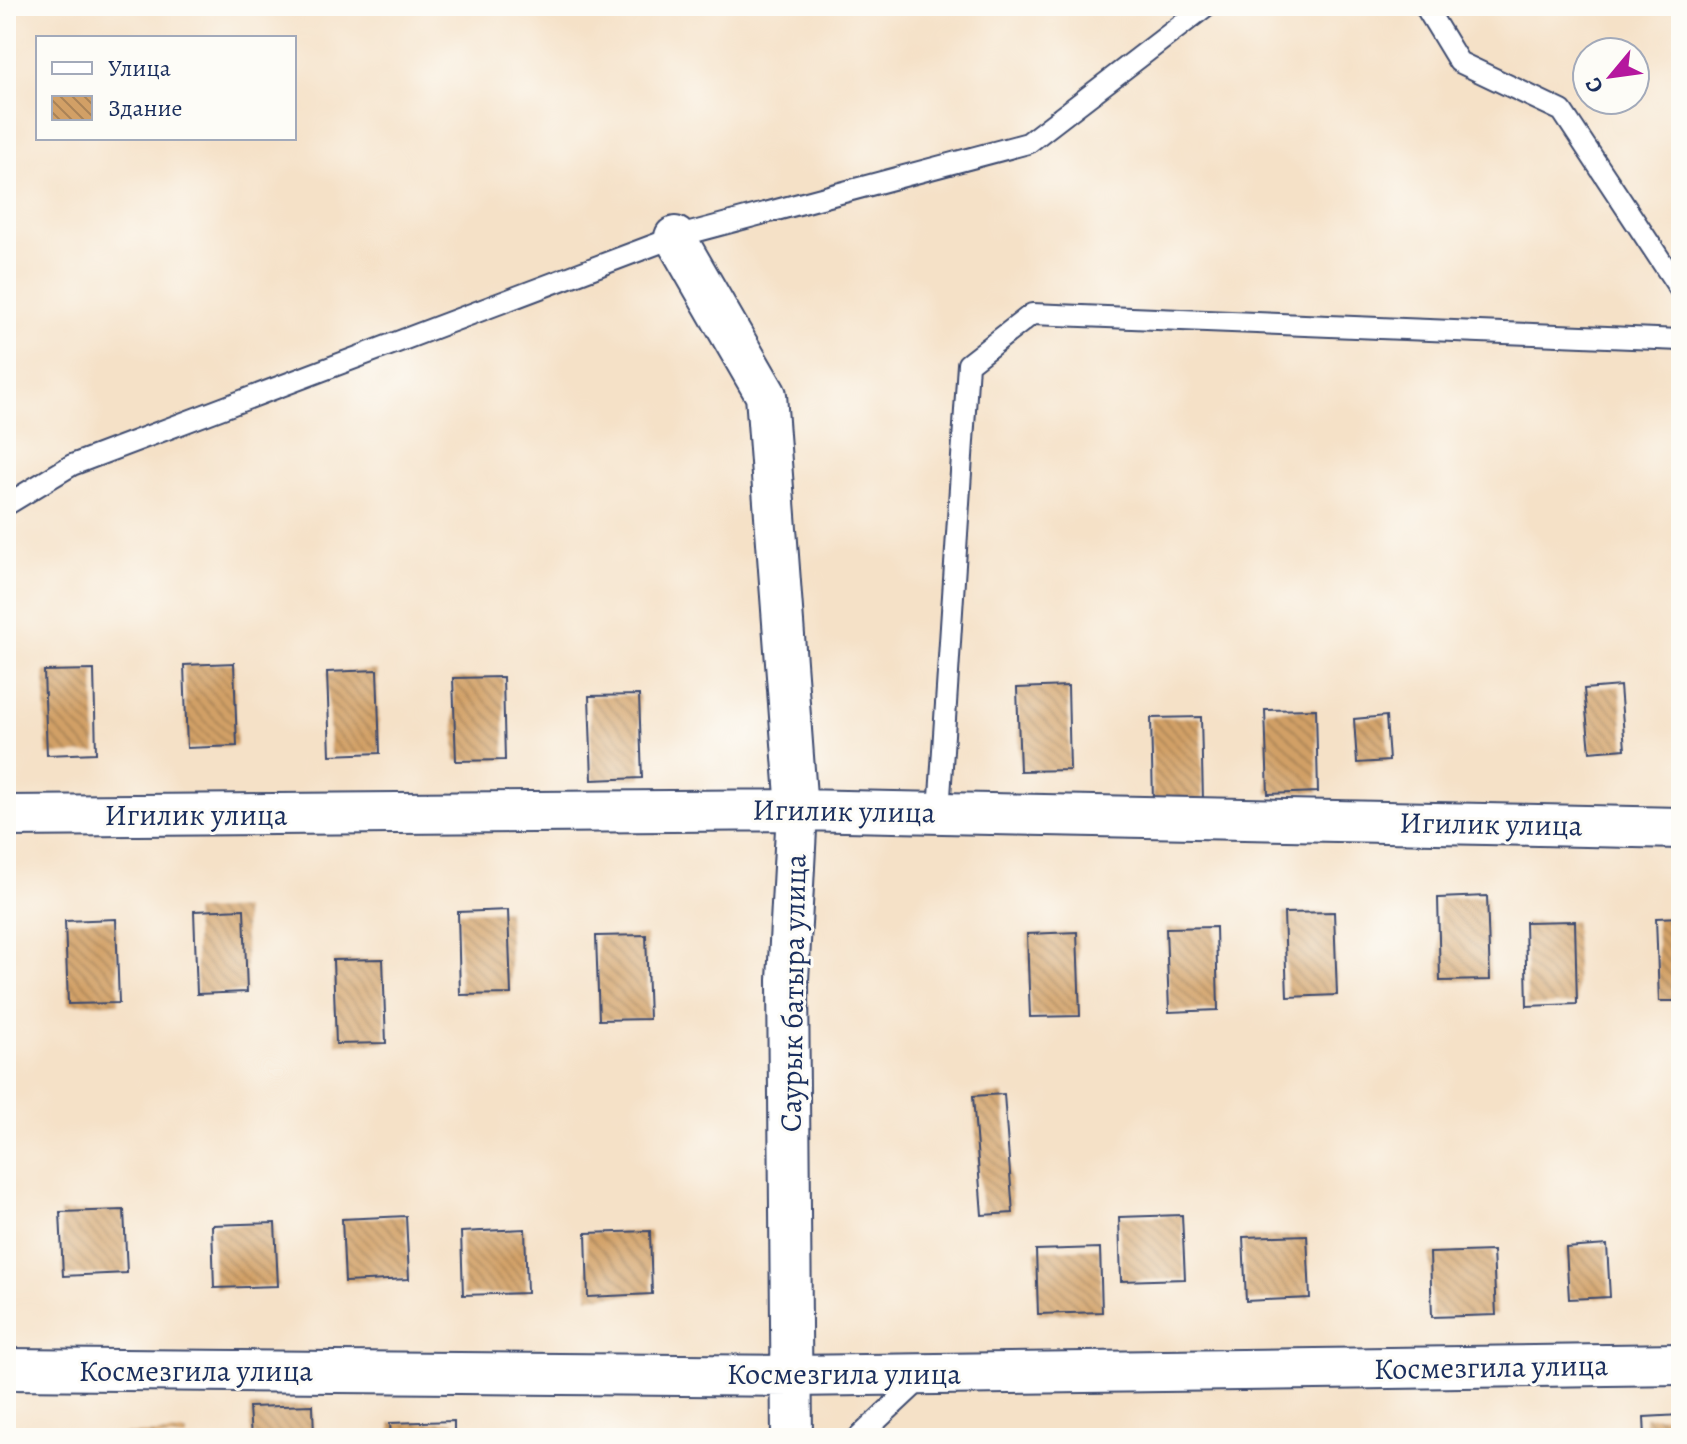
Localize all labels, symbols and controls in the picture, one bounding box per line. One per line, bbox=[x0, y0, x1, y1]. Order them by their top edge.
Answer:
legend bbox=[36, 36, 296, 140]
north arrow bbox=[1571, 36, 1651, 116]
text: Улица bbox=[108, 52, 171, 84]
text: С bbox=[1578, 72, 1611, 98]
text: Здание bbox=[108, 92, 183, 124]
street label: Игилик улица bbox=[752, 789, 936, 833]
street label: Игилик улица bbox=[105, 795, 288, 835]
street label: Игилик улица bbox=[1399, 802, 1583, 846]
street label: Саурык батыра улица bbox=[771, 854, 815, 1132]
street label: Космезгила улица bbox=[1373, 1345, 1609, 1389]
street label: Космезгила улица bbox=[79, 1351, 313, 1391]
street label: Космезгила улица bbox=[727, 1354, 961, 1394]

